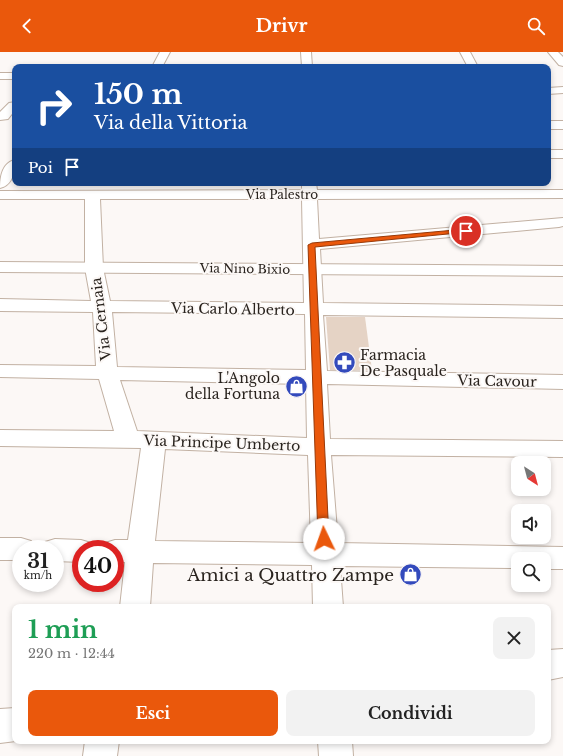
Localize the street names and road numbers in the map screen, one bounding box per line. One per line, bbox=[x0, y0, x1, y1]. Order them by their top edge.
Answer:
street label: Via Palestro bbox=[245, 187, 318, 202]
street label: Via Nino Bixio bbox=[199, 260, 290, 277]
street label: Via Cernaia bbox=[87, 276, 115, 362]
street label: Via Carlo Alberto bbox=[170, 299, 295, 319]
street label: Via Cavour bbox=[456, 371, 537, 391]
street label: Via Principe Umberto bbox=[142, 431, 301, 455]

